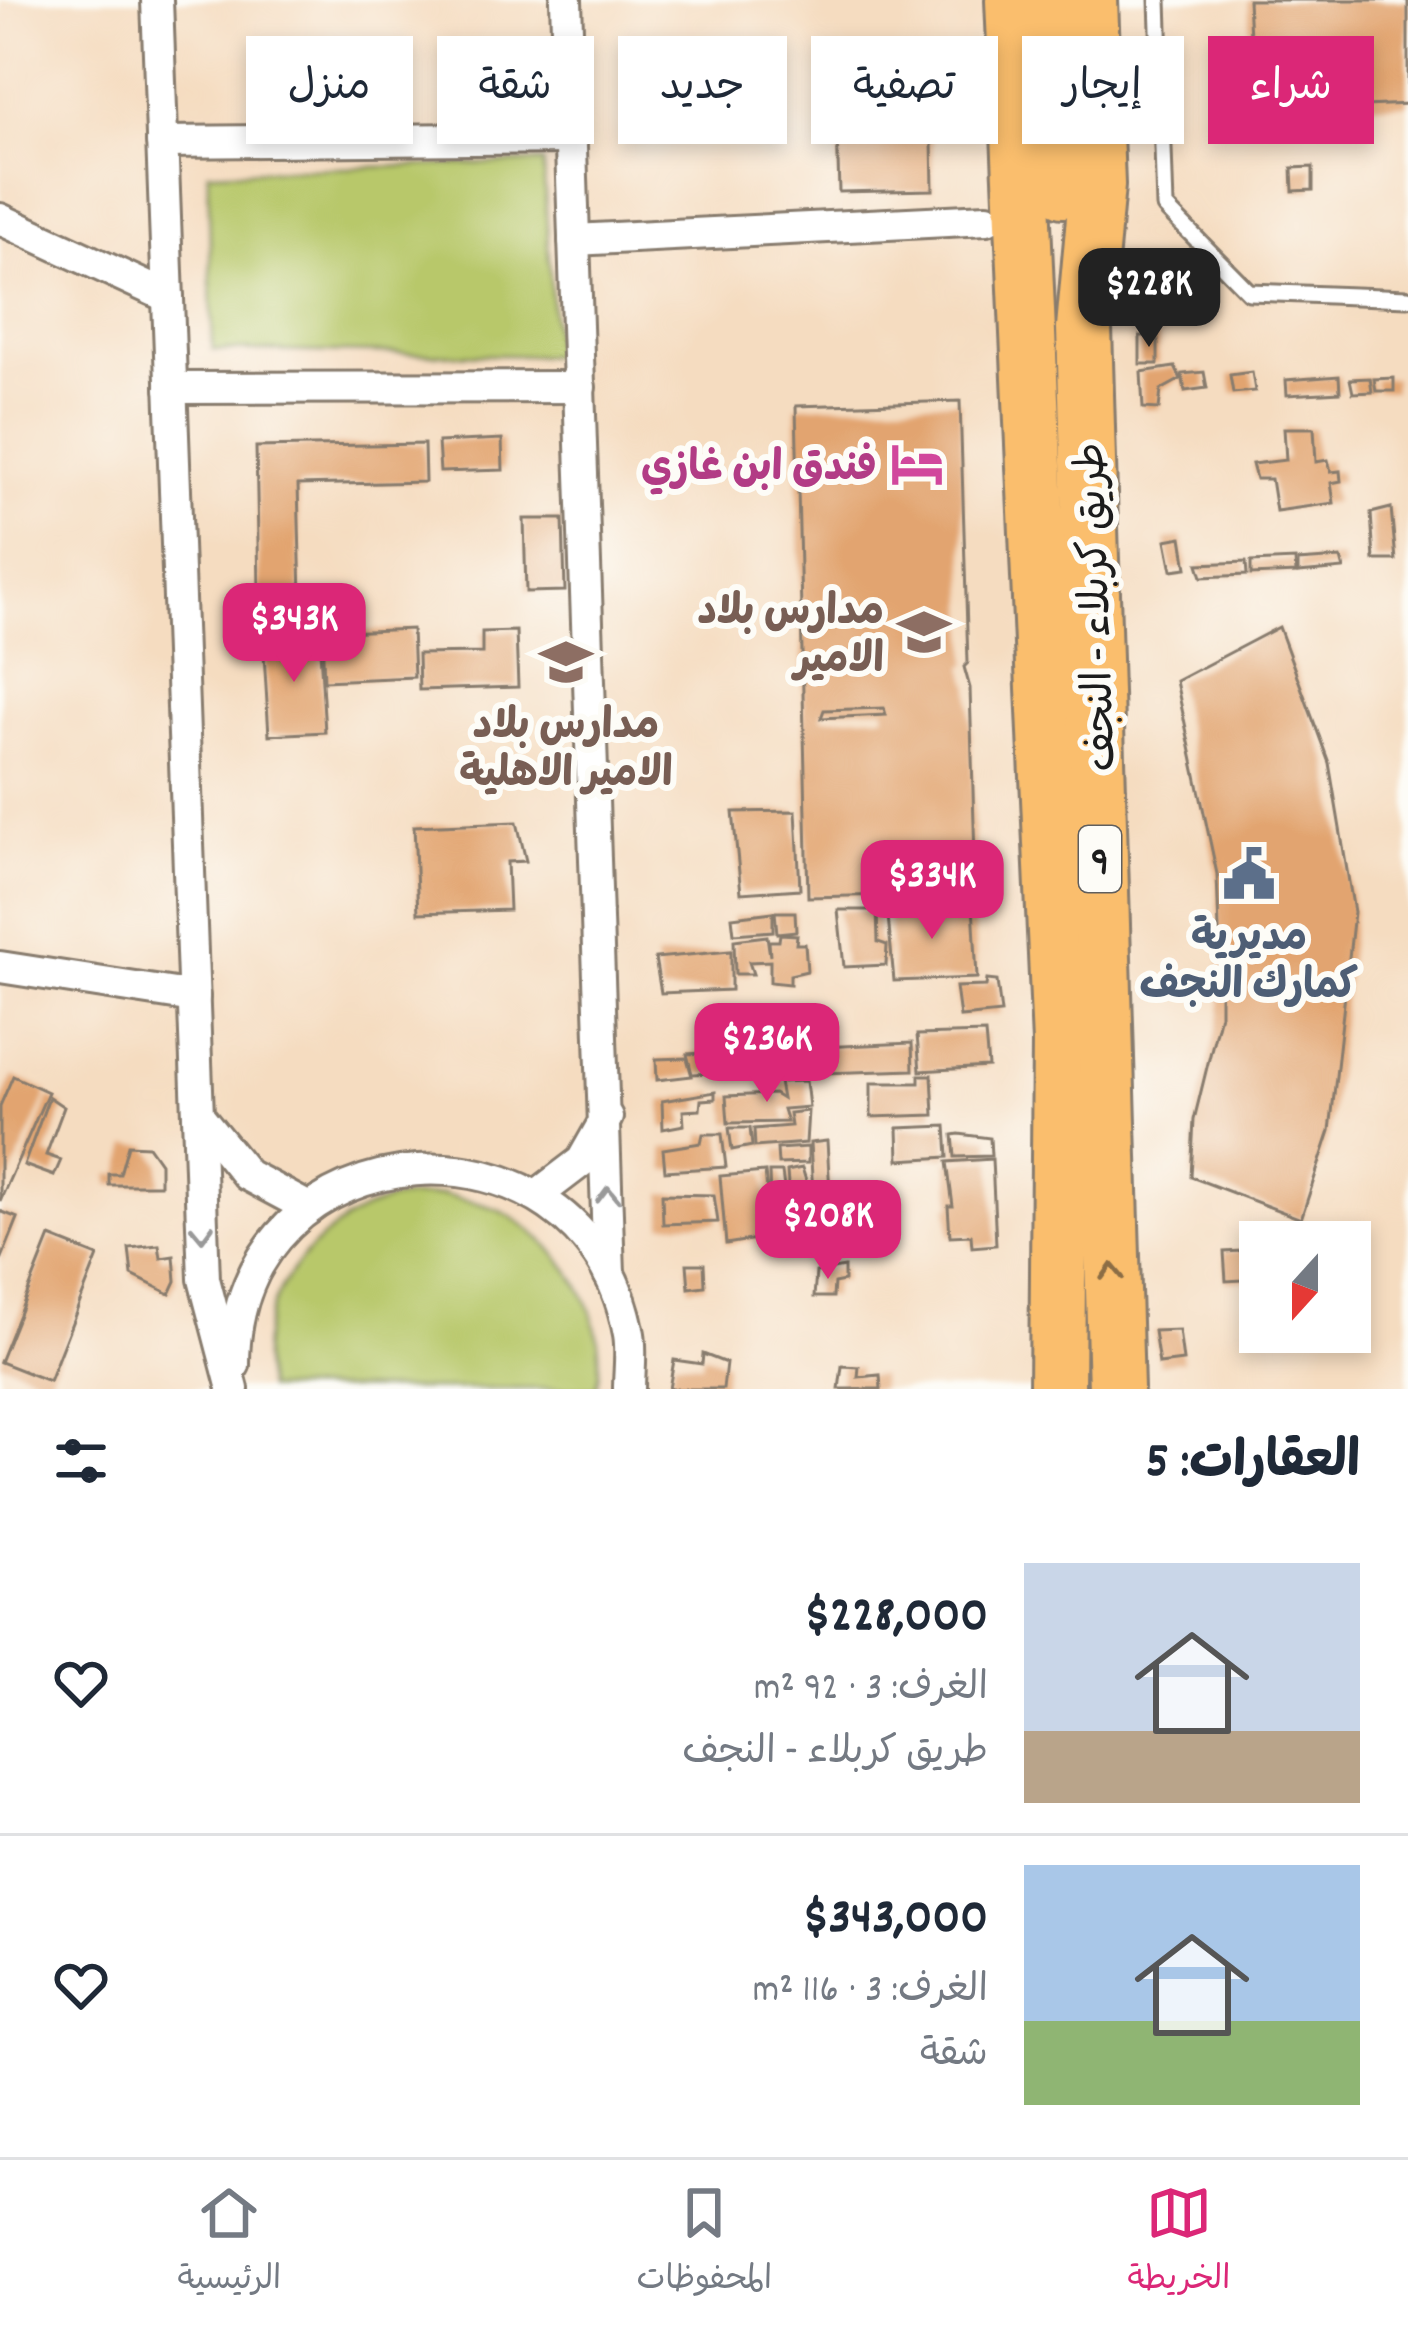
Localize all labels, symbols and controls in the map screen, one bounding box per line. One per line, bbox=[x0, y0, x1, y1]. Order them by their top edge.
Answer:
chip: منزل bbox=[246, 36, 413, 144]
chip: شقة bbox=[437, 36, 594, 144]
chip: جديد bbox=[618, 36, 787, 144]
chip: تصفية bbox=[811, 36, 998, 144]
chip: إيجار bbox=[1022, 36, 1184, 144]
chip: شراء bbox=[1208, 36, 1374, 144]
pin: $228K bbox=[1065, 248, 1233, 350]
text: $228K bbox=[1105, 259, 1193, 314]
hotel icon: فندق ابن غازي bbox=[888, 435, 946, 493]
place label: فندق ابن غازي bbox=[641, 441, 877, 501]
street label: طريق کربلاء - النجف bbox=[1064, 441, 1136, 772]
pin: $343K bbox=[210, 583, 378, 685]
place label: مدارس بلاد الامير bbox=[697, 585, 884, 693]
text: $343K bbox=[250, 594, 338, 649]
school or university icon: مدارس بلاد الامير bbox=[895, 603, 953, 661]
school or university icon: مدارس بلاد الامير الاهلية bbox=[537, 633, 595, 691]
place label: مدارس بلاد الامير الاهلية bbox=[459, 699, 673, 807]
road number: 9 bbox=[1079, 826, 1121, 892]
pin: $334K bbox=[848, 840, 1016, 942]
public building icon: مديرية كمارك النجف bbox=[1220, 845, 1278, 903]
text: $334K bbox=[888, 851, 976, 906]
place label: مديرية كمارك النجف bbox=[1140, 911, 1358, 1019]
pin: $236K bbox=[683, 1003, 851, 1105]
text: $236K bbox=[721, 1014, 813, 1069]
pin: $208K bbox=[744, 1180, 912, 1282]
one-way arrow bbox=[596, 1185, 622, 1204]
text: $208K bbox=[782, 1191, 874, 1246]
north arrow bbox=[1239, 1221, 1371, 1353]
map controls bbox=[1239, 1221, 1371, 1353]
one-way arrow bbox=[189, 1224, 215, 1243]
one-way arrow bbox=[1100, 1262, 1126, 1281]
icon: filters bbox=[48, 1428, 114, 1494]
text: العقارات: 5 bbox=[1145, 1429, 1360, 1501]
text: $228,000 bbox=[804, 1583, 988, 1655]
icon: home bbox=[1120, 1611, 1264, 1755]
icon: heart bbox=[48, 1650, 114, 1716]
text: الغرف: 3 · 92 m² bbox=[754, 1663, 988, 1718]
text: طريق کربلاء - النجف bbox=[682, 1727, 988, 1782]
text: $343,000 bbox=[803, 1885, 988, 1957]
icon: home bbox=[1120, 1913, 1264, 2057]
icon: heart bbox=[48, 1952, 114, 2018]
text: الغرف: 3 · 116 m² bbox=[752, 1965, 988, 2020]
text: شقة bbox=[920, 2029, 988, 2084]
tab: الرئيسية bbox=[178, 2180, 281, 2306]
tab: المحفوظات bbox=[636, 2180, 772, 2306]
tab: الخريطة bbox=[1127, 2180, 1230, 2306]

